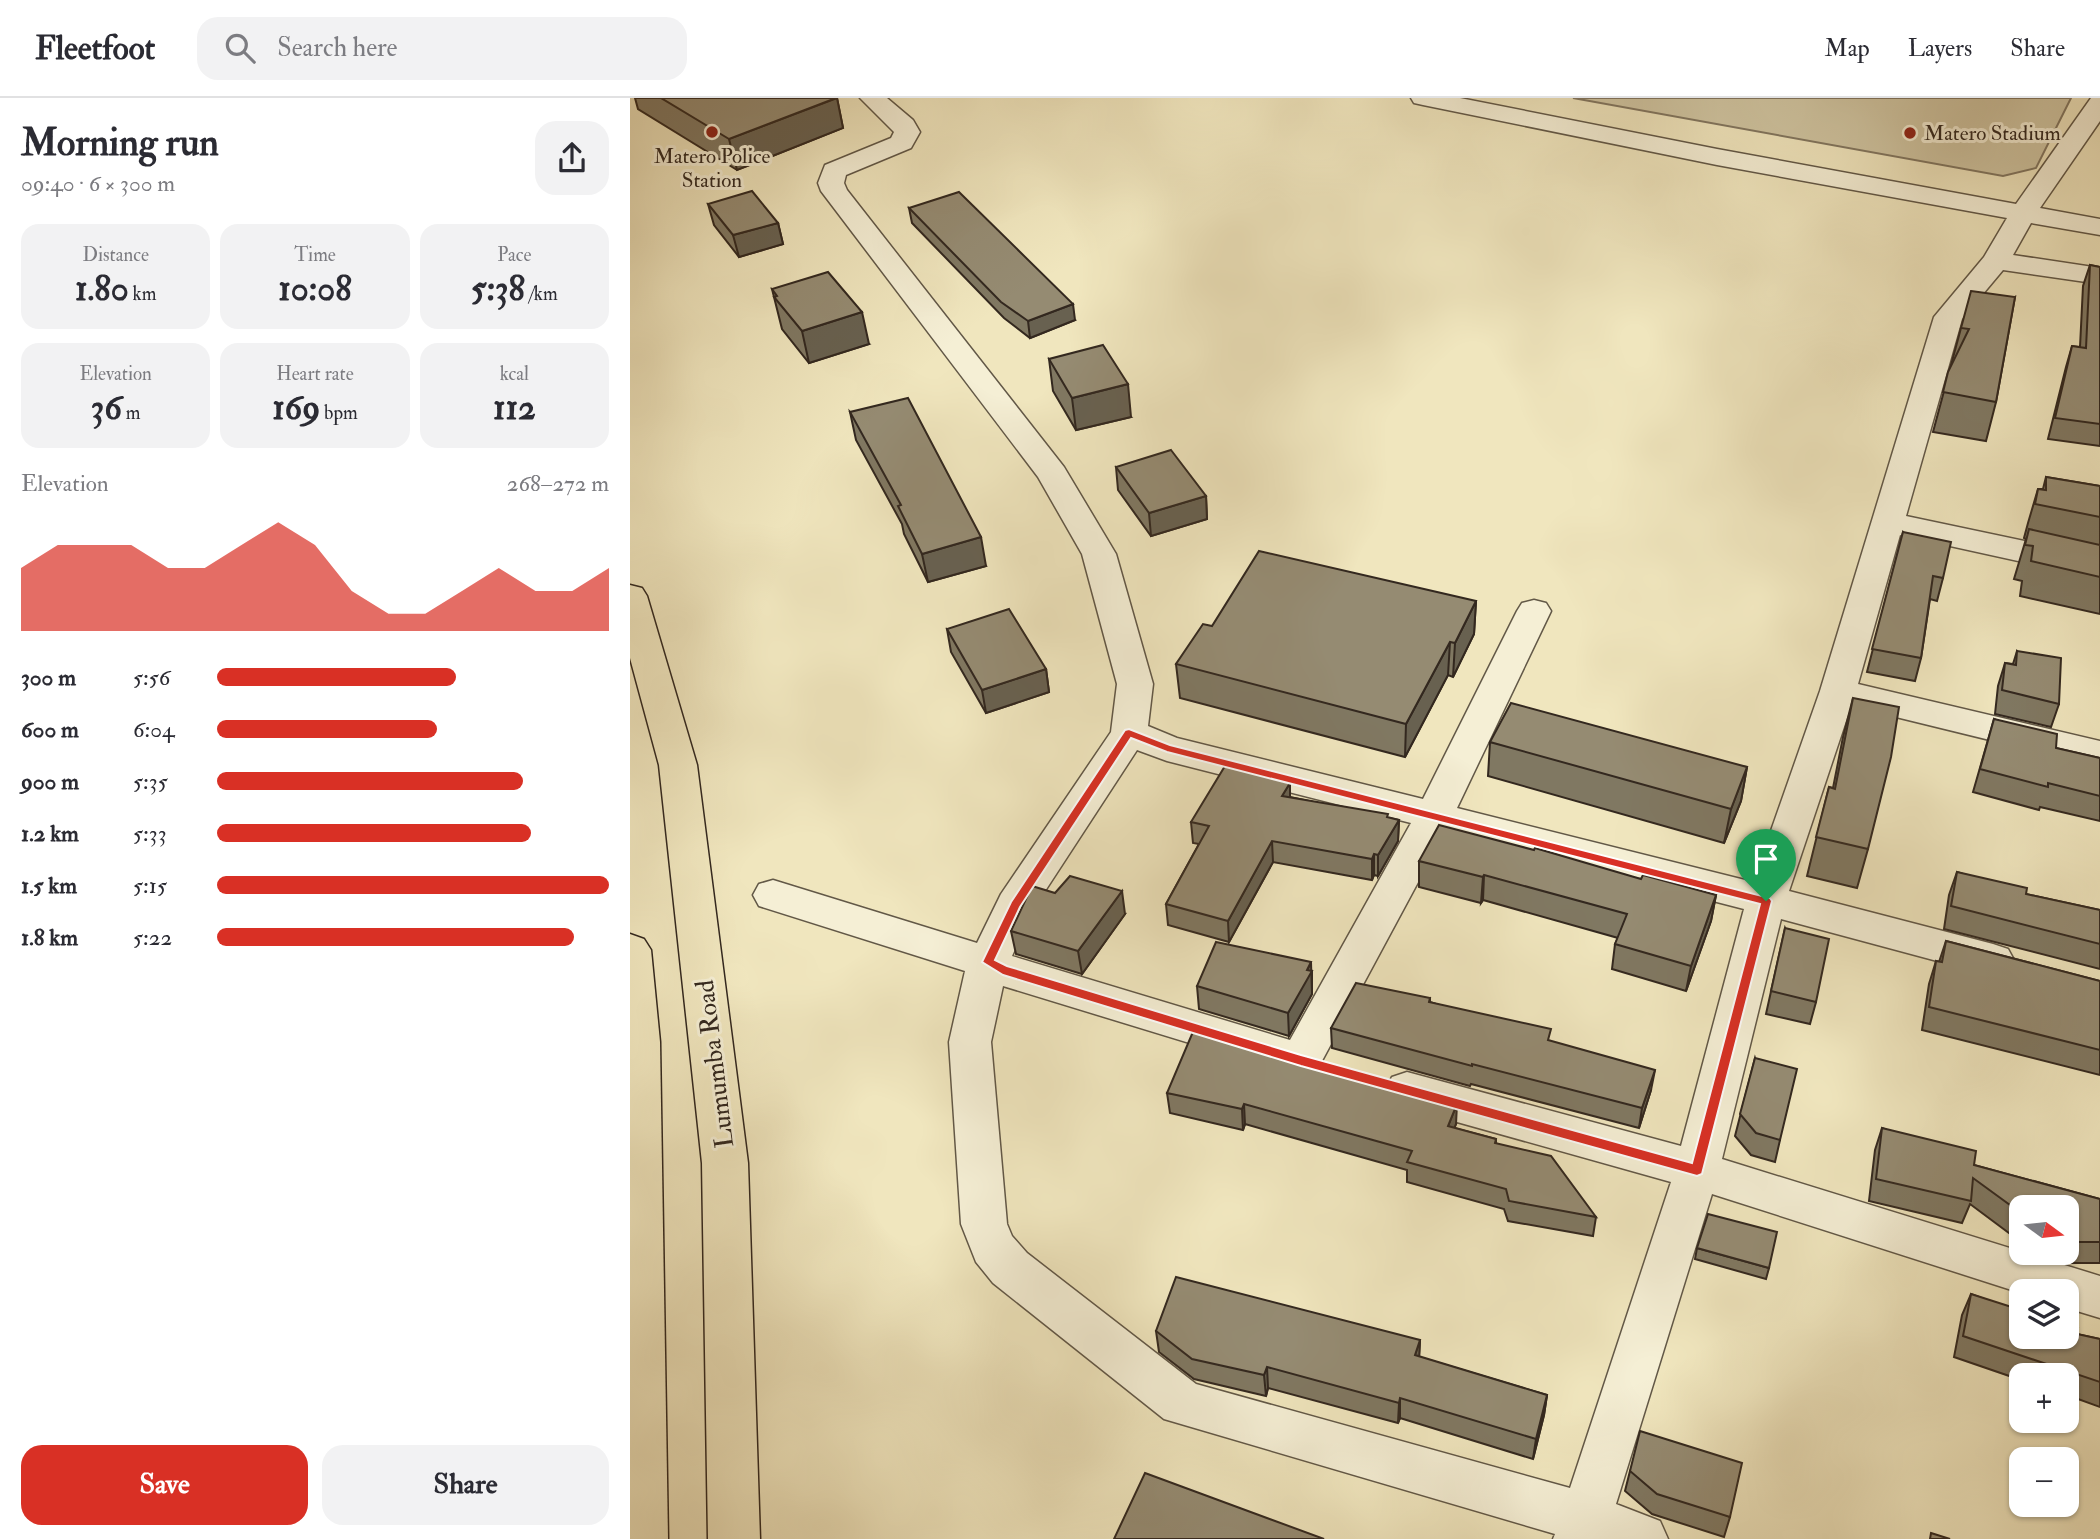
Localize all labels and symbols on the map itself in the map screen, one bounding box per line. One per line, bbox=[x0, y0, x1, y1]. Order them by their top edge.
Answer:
place label: Matero Stadium bbox=[1924, 120, 2061, 147]
marker: Matero Police Station bbox=[704, 124, 720, 140]
marker: Matero Stadium bbox=[1902, 125, 1918, 141]
place label: Matero Police Station bbox=[654, 143, 770, 194]
pin bbox=[1736, 829, 1796, 901]
street label: Lumumba Road bbox=[689, 978, 741, 1150]
north arrow bbox=[2009, 1195, 2079, 1265]

